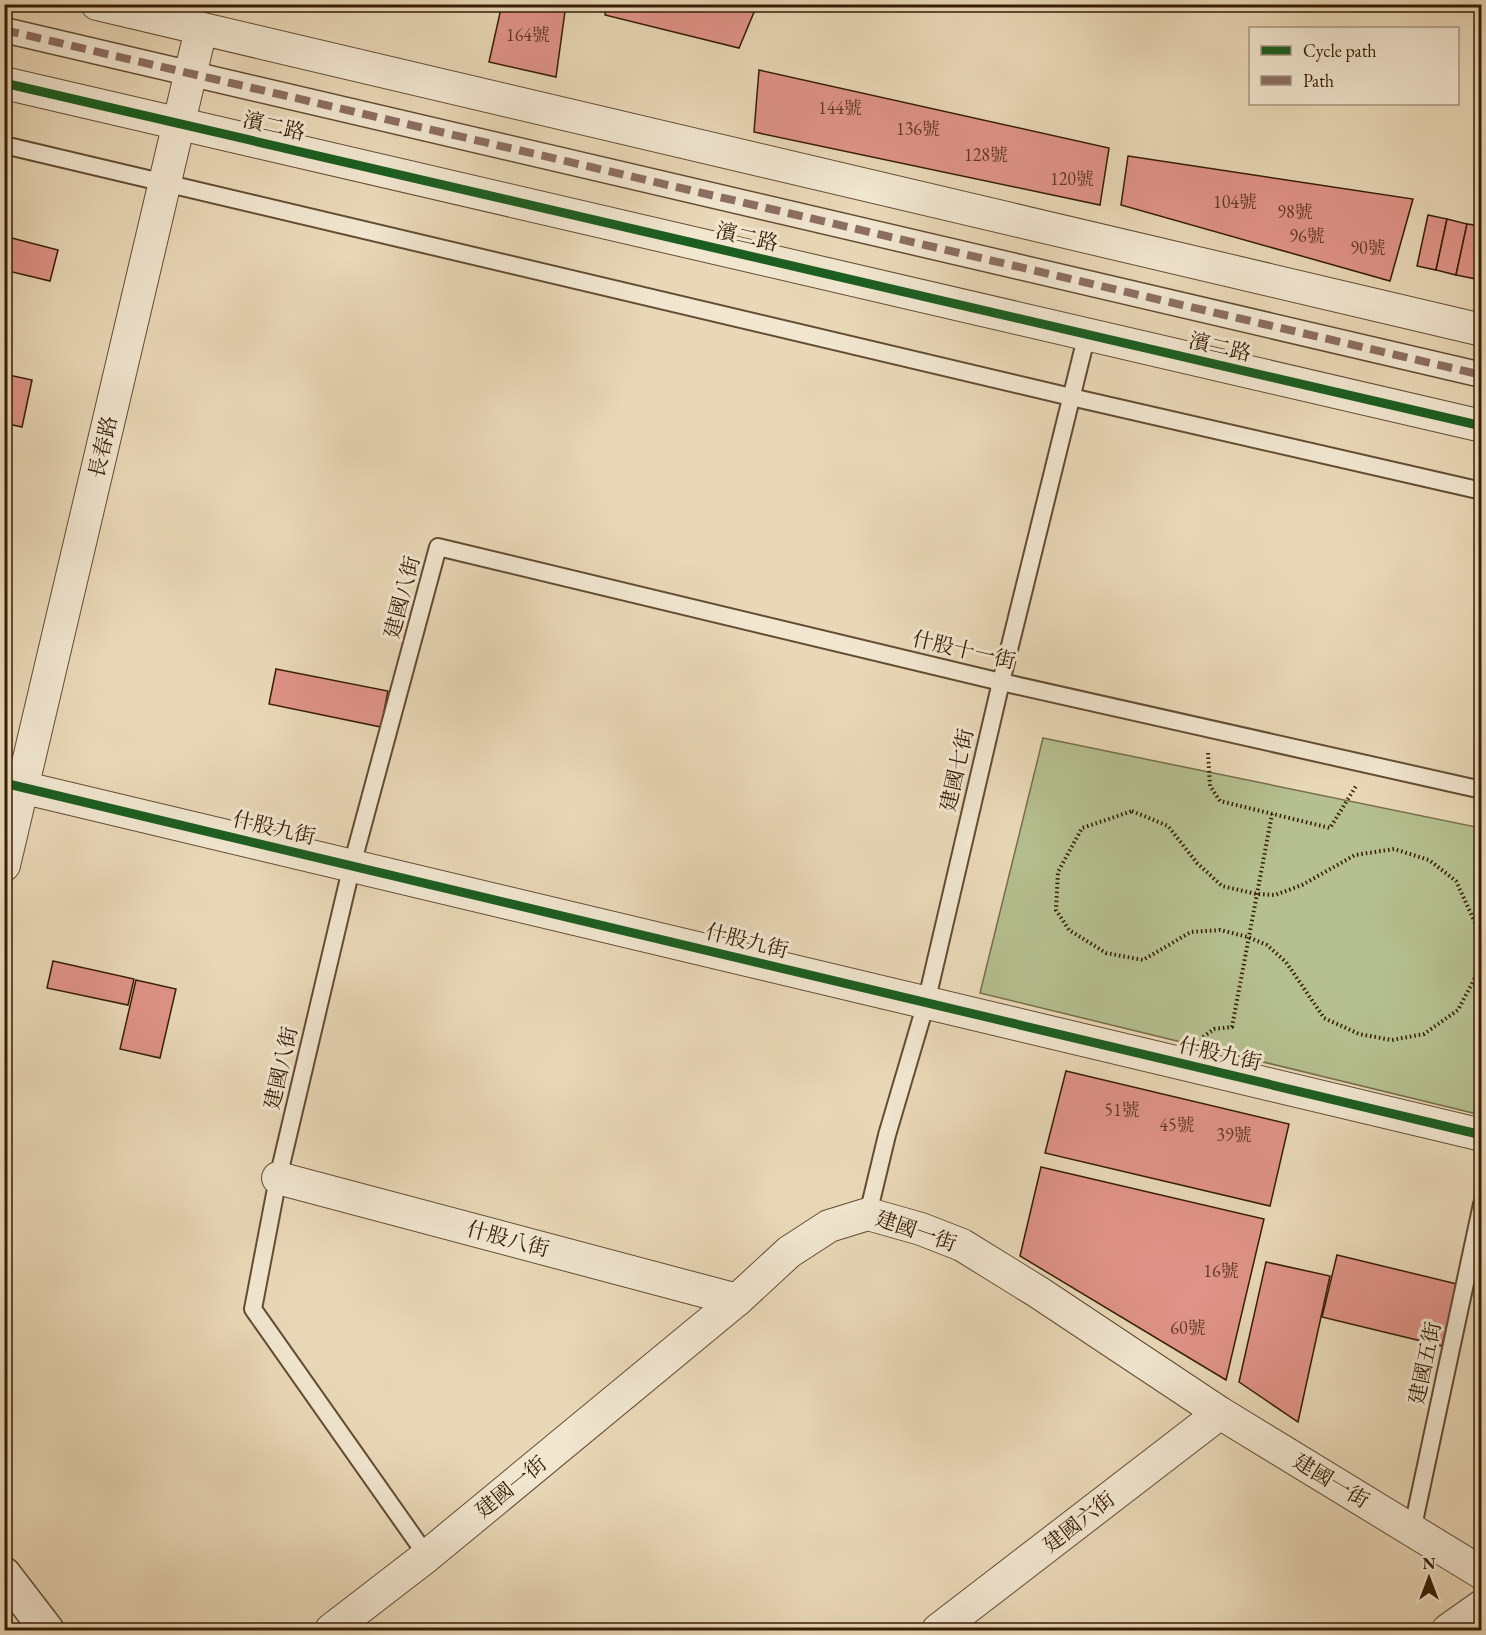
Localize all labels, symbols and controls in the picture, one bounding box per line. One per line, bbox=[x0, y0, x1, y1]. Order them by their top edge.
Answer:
house number: 164號 bbox=[506, 23, 550, 46]
legend bbox=[1249, 27, 1459, 105]
text: Cycle path bbox=[1303, 39, 1377, 62]
text: Path bbox=[1303, 69, 1334, 92]
house number: 144號 bbox=[818, 96, 862, 119]
street label: 濱二路 bbox=[240, 105, 308, 146]
house number: 136號 bbox=[896, 117, 940, 140]
house number: 128號 bbox=[964, 143, 1008, 166]
house number: 120號 bbox=[1050, 167, 1094, 190]
house number: 104號 bbox=[1213, 190, 1257, 213]
house number: 98號 bbox=[1277, 200, 1313, 223]
street label: 濱二路 bbox=[713, 216, 781, 257]
house number: 96號 bbox=[1289, 224, 1325, 247]
house number: 90號 bbox=[1350, 236, 1386, 259]
street label: 濱二路 bbox=[1186, 326, 1254, 367]
street label: 長春路 bbox=[82, 413, 123, 481]
street label: 建國八街 bbox=[378, 553, 425, 641]
street label: 什股十一街 bbox=[910, 625, 1018, 674]
street label: 建國七街 bbox=[934, 726, 979, 814]
street label: 什股九街 bbox=[230, 805, 318, 850]
street label: 什股九街 bbox=[703, 917, 791, 964]
street label: 建國八街 bbox=[258, 1024, 303, 1112]
street label: 什股九街 bbox=[1176, 1031, 1264, 1076]
house number: 51號 bbox=[1104, 1098, 1140, 1121]
house number: 45號 bbox=[1159, 1113, 1195, 1136]
house number: 39號 bbox=[1216, 1123, 1252, 1146]
street label: 建國一街 bbox=[872, 1204, 960, 1257]
street label: 什股八街 bbox=[464, 1215, 552, 1262]
house number: 16號 bbox=[1203, 1259, 1239, 1282]
house number: 60號 bbox=[1170, 1316, 1206, 1339]
street label: 建國五街 bbox=[1403, 1319, 1446, 1407]
street label: 建國一街 bbox=[1288, 1447, 1374, 1514]
street label: 建國一街 bbox=[470, 1450, 552, 1524]
street label: 建國六街 bbox=[1037, 1485, 1120, 1558]
north arrow bbox=[1399, 1548, 1459, 1608]
text: N bbox=[1423, 1553, 1436, 1574]

